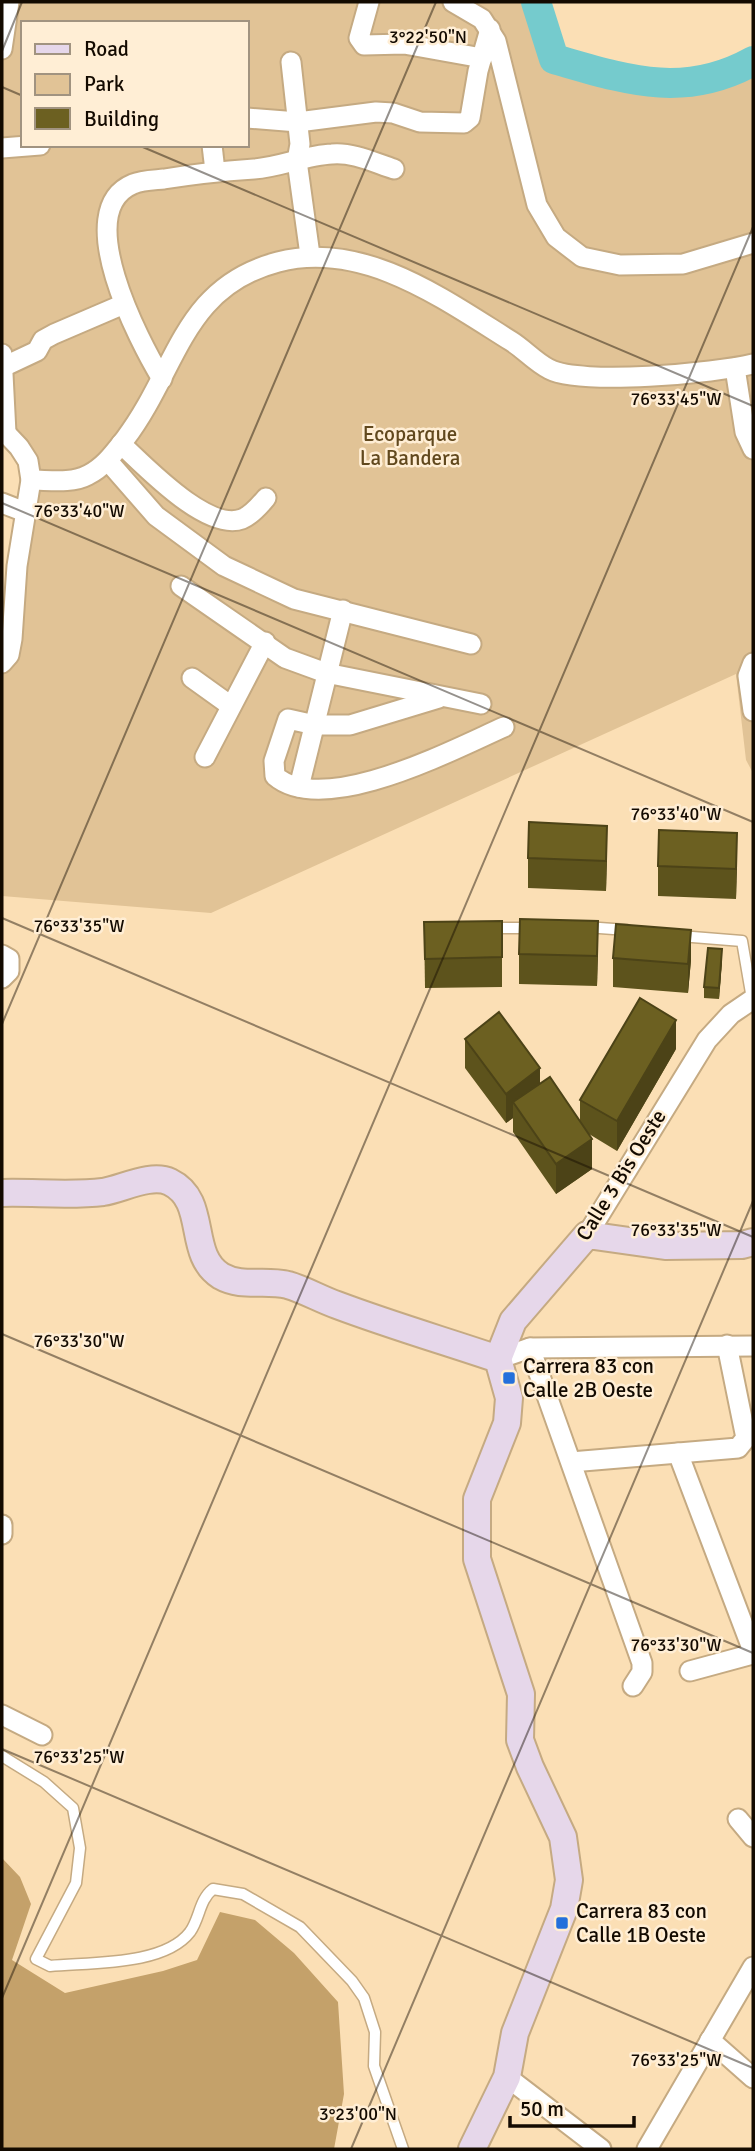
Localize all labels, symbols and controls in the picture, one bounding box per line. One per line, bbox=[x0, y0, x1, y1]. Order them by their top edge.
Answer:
legend bbox=[21, 21, 248, 147]
text: 3°22'50"N bbox=[389, 26, 467, 48]
text: Road bbox=[84, 36, 129, 62]
text: Park bbox=[84, 71, 125, 97]
text: Building bbox=[84, 106, 159, 132]
text: 76°33'45"W bbox=[631, 388, 721, 410]
park label: Ecoparque La Bandera bbox=[360, 421, 460, 471]
text: 76°33'40"W bbox=[34, 500, 124, 522]
text: 76°33'40"W bbox=[631, 803, 721, 825]
text: 76°33'35"W bbox=[34, 915, 124, 937]
street label: Calle 3 Bis Oeste bbox=[570, 1105, 672, 1245]
text: 76°33'35"W bbox=[631, 1219, 721, 1241]
text: 76°33'30"W bbox=[34, 1330, 124, 1352]
place label: Carrera 83 con Calle 2B Oeste bbox=[523, 1353, 654, 1403]
marker: Carrera 83 con Calle 2B Oeste bbox=[501, 1370, 517, 1386]
text: 76°33'30"W bbox=[631, 1634, 721, 1656]
text: 76°33'25"W bbox=[34, 1746, 124, 1768]
place label: Carrera 83 con Calle 1B Oeste bbox=[576, 1898, 707, 1948]
marker: Carrera 83 con Calle 1B Oeste bbox=[554, 1915, 570, 1931]
text: 76°33'25"W bbox=[631, 2049, 721, 2071]
scale bar bbox=[510, 2084, 634, 2128]
text: 50 m bbox=[520, 2096, 564, 2122]
text: 3°23'00"N bbox=[319, 2103, 397, 2125]

